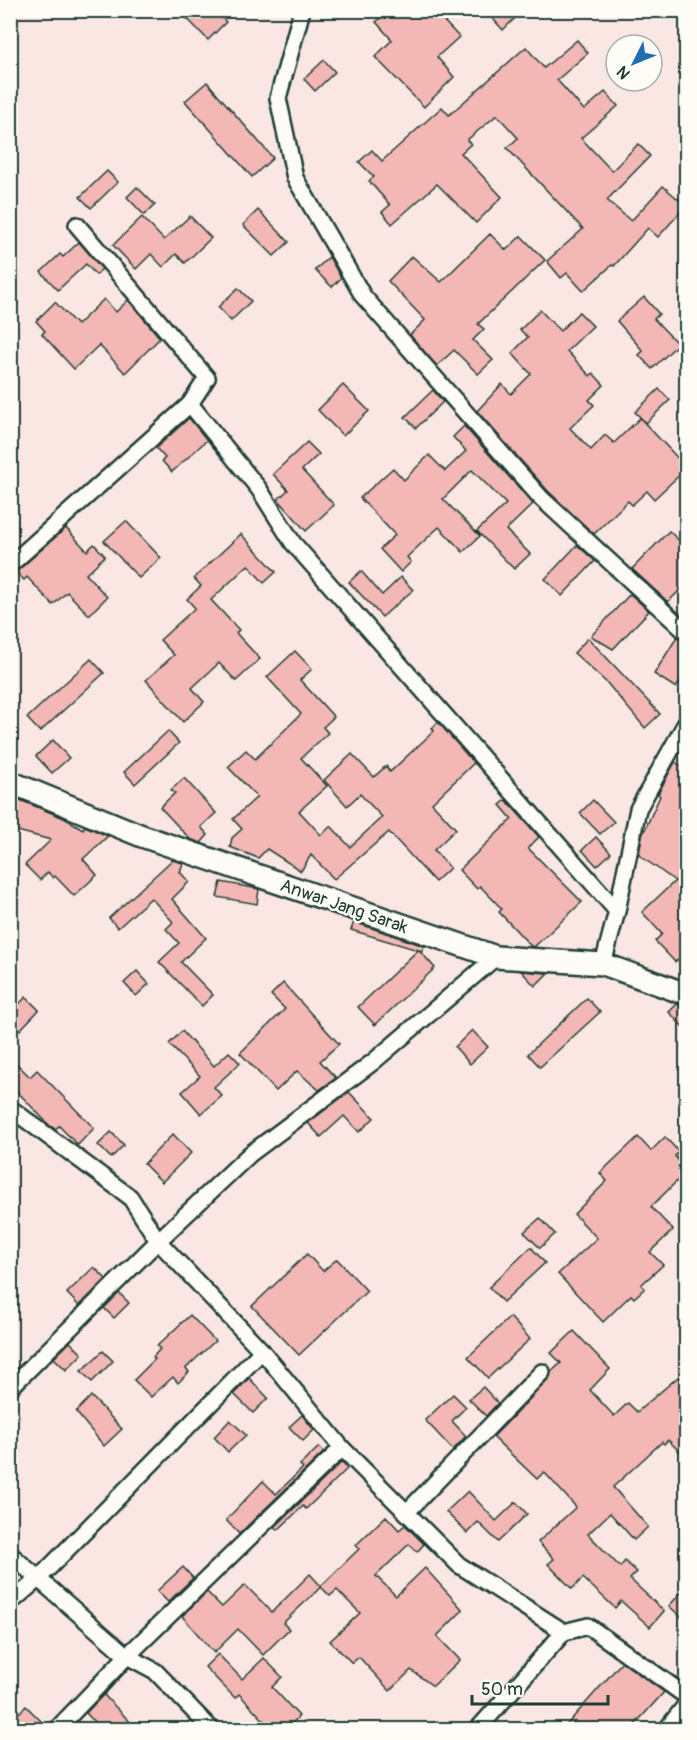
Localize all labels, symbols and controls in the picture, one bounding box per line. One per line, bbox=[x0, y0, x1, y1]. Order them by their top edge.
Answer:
north arrow bbox=[604, 33, 664, 93]
text: N bbox=[613, 62, 635, 83]
street label: Anwar Jang Sarak bbox=[277, 874, 411, 939]
scale bar bbox=[472, 1668, 608, 1706]
text: 50 m bbox=[481, 1678, 523, 1701]

